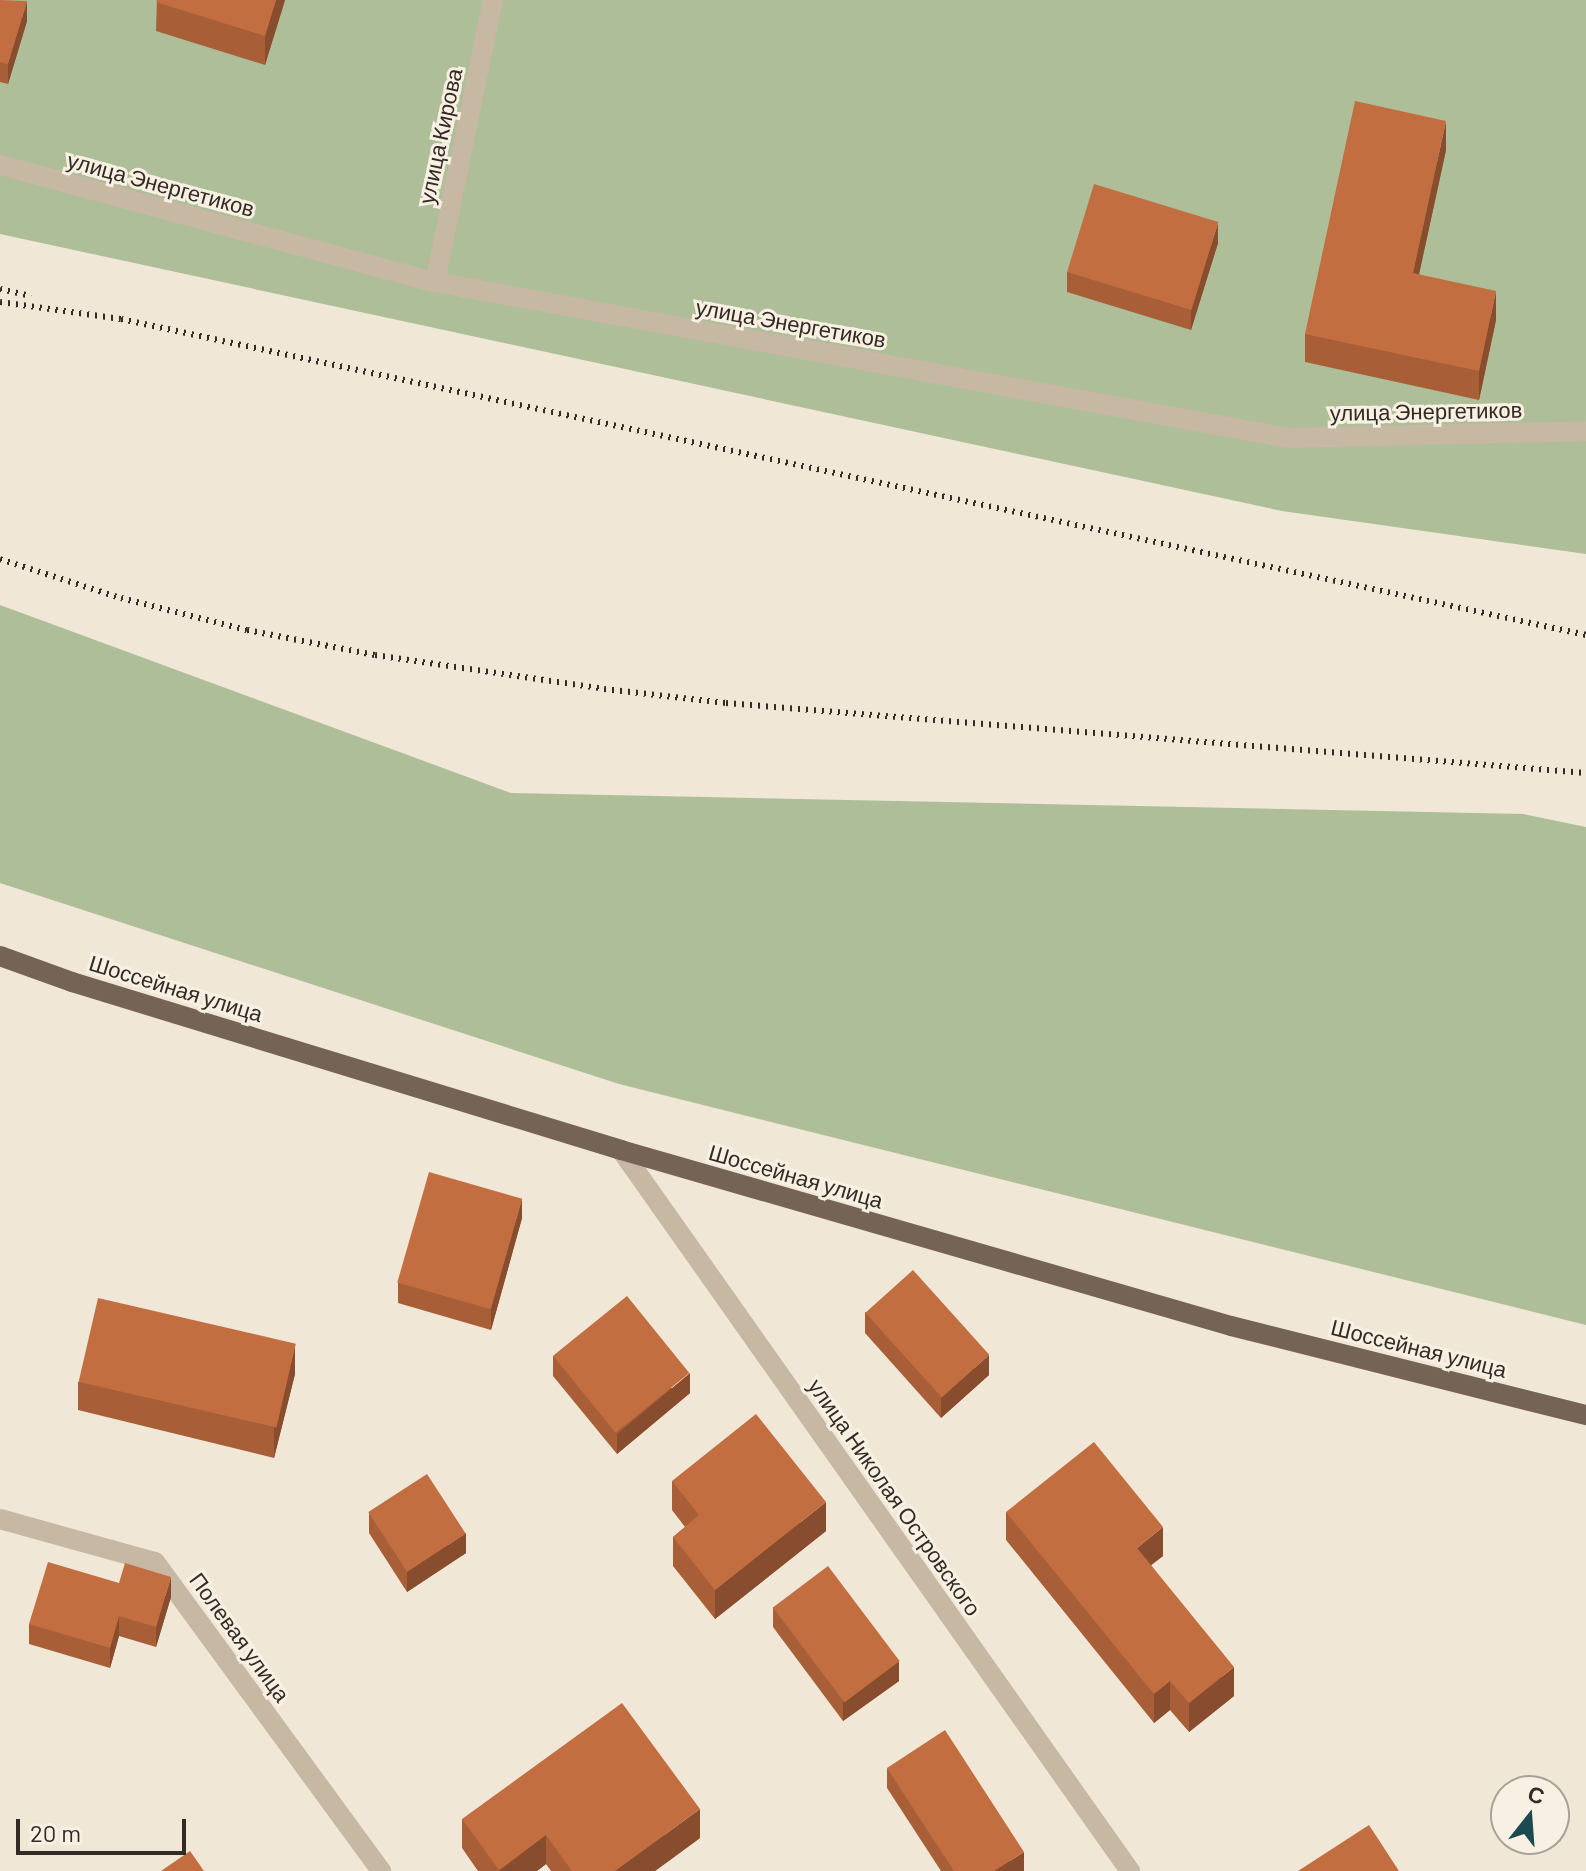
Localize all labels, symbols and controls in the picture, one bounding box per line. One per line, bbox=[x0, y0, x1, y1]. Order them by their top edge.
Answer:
street label: улица Кирова bbox=[413, 66, 467, 206]
street label: улица Энергетиков bbox=[65, 146, 257, 222]
street label: улица Энергетиков bbox=[694, 293, 888, 353]
street label: улица Энергетиков bbox=[1330, 396, 1522, 426]
street label: Шоссейная улица bbox=[86, 949, 266, 1027]
street label: Шоссейная улица bbox=[706, 1138, 886, 1214]
street label: Шоссейная улица bbox=[1328, 1313, 1510, 1383]
street label: улица Николая Островского bbox=[803, 1373, 987, 1621]
street label: Полевая улица bbox=[184, 1567, 296, 1707]
north arrow bbox=[1490, 1775, 1570, 1855]
text: С bbox=[1525, 1779, 1548, 1809]
scale bar bbox=[20, 1803, 190, 1853]
text: 20 m bbox=[30, 1818, 81, 1847]

